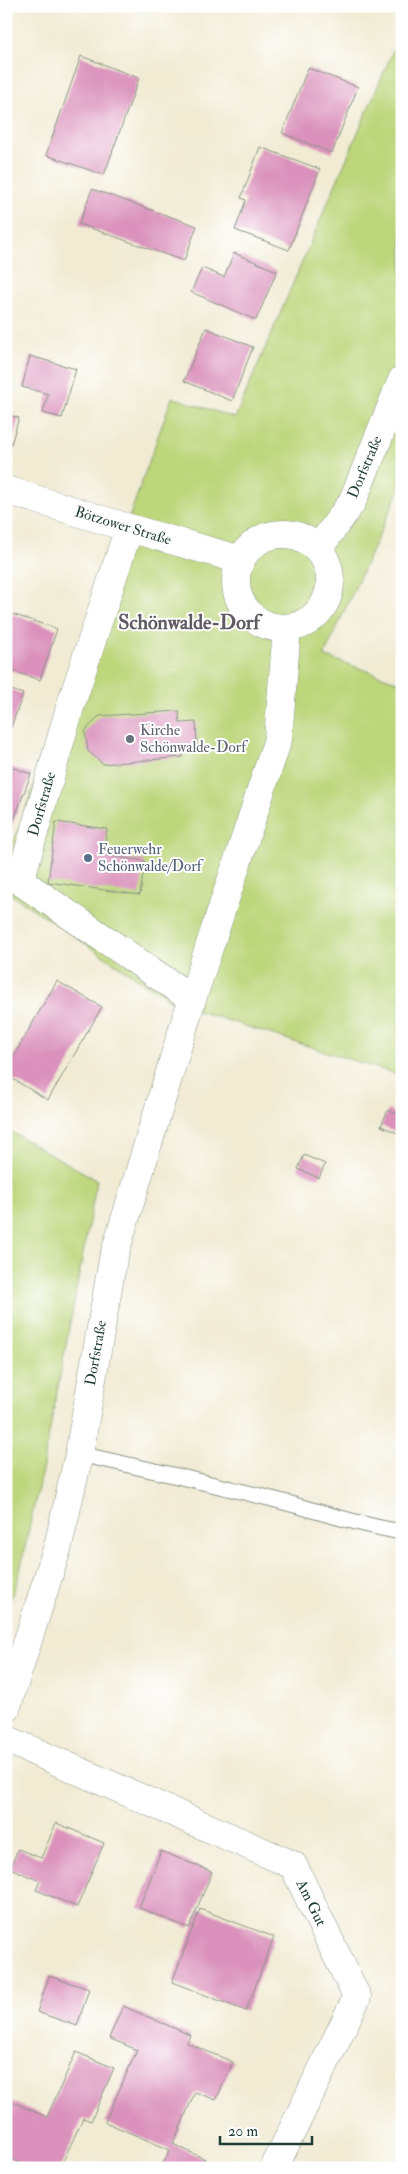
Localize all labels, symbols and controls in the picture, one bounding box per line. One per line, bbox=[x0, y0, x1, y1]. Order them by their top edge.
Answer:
street label: Dorfstraße bbox=[343, 433, 387, 501]
street label: Bötzower Straße bbox=[72, 502, 174, 550]
district label: Schönwalde-Dorf bbox=[118, 610, 263, 635]
place label: Kirche Schönwalde-Dorf bbox=[140, 721, 248, 757]
marker: Kirche Schönwalde-Dorf bbox=[124, 733, 136, 745]
street label: Dorfstraße bbox=[24, 770, 60, 838]
place label: Feuerwehr Schönwalde/Dorf bbox=[98, 840, 204, 876]
marker: Feuerwehr Schönwalde/Dorf bbox=[82, 852, 94, 864]
street label: Dorfstraße bbox=[81, 1319, 111, 1387]
street label: Am Gut bbox=[291, 1876, 330, 1930]
scale bar bbox=[220, 2114, 313, 2146]
text: 20 m bbox=[228, 2122, 258, 2141]

